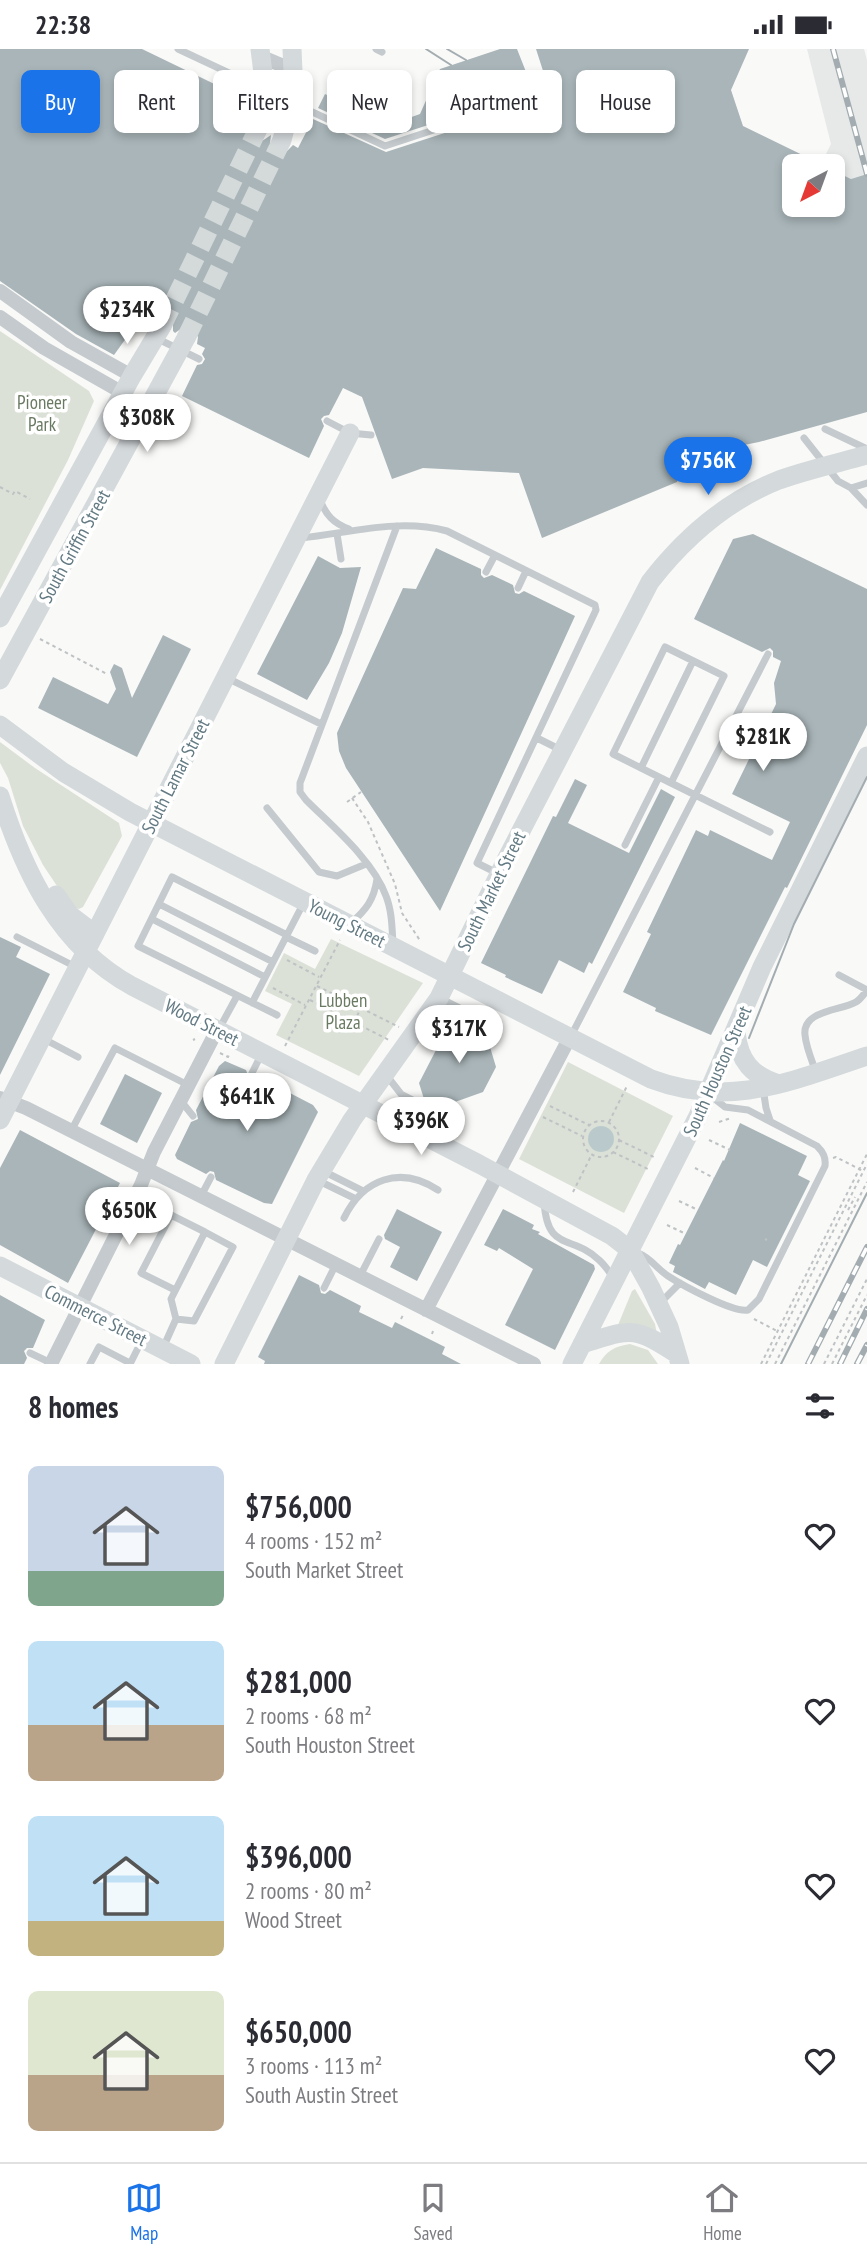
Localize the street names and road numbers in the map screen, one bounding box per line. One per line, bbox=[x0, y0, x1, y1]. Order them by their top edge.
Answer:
street label: South Griffin Street bbox=[33, 485, 115, 607]
street label: South Lamar Street bbox=[136, 714, 215, 838]
street label: South Market Street bbox=[452, 826, 531, 955]
street label: Young Street bbox=[304, 893, 390, 953]
street label: Wood Street bbox=[161, 993, 244, 1051]
street label: South Houston Street bbox=[678, 1001, 757, 1140]
street label: Commerce Street bbox=[41, 1279, 152, 1351]

